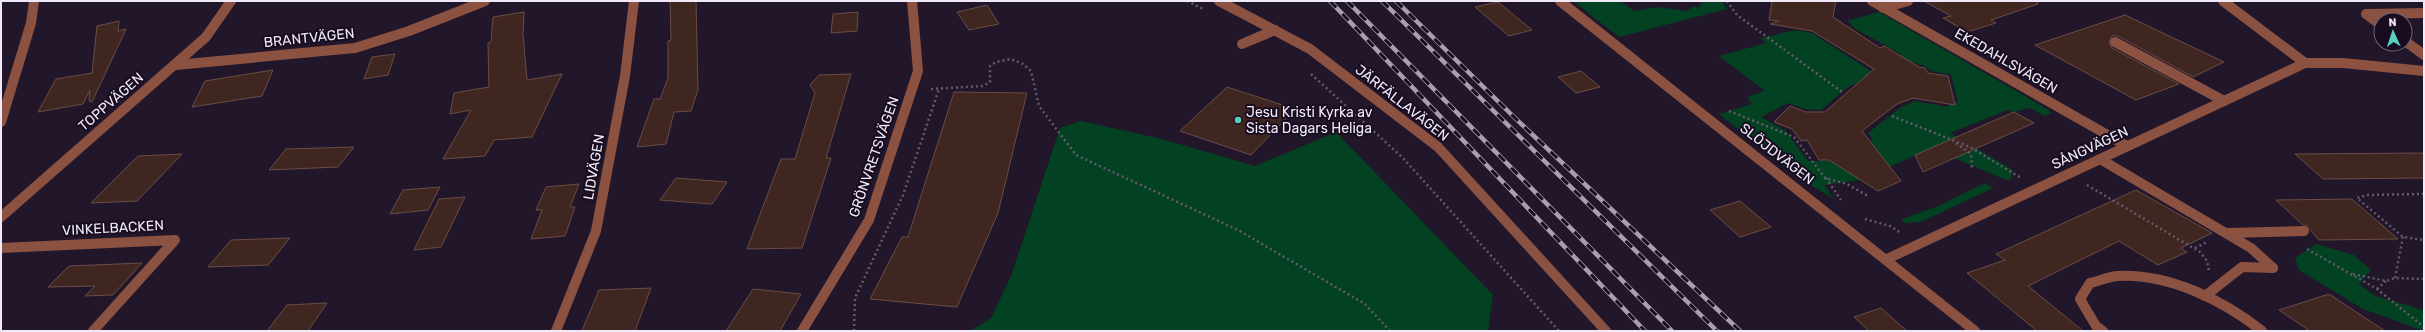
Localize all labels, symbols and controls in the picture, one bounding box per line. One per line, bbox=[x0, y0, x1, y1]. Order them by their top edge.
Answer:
north arrow bbox=[2373, 12, 2413, 52]
text: N bbox=[2388, 16, 2397, 29]
street label: BRANTVÄGEN bbox=[263, 25, 355, 51]
street label: EKEDAHLSVÄGEN bbox=[1952, 25, 2060, 97]
street label: JÄRFÄLLAVÄGEN bbox=[1352, 61, 1452, 145]
street label: TOPPVÄGEN bbox=[75, 69, 147, 135]
street label: GRÖNVRETSVÄGEN bbox=[845, 94, 903, 220]
place label: Jesu Kristi Kyrka av Sista Dagars Heliga bbox=[1246, 104, 1373, 137]
marker: Jesu Kristi Kyrka av Sista Dagars Heliga bbox=[1233, 115, 1243, 125]
street label: SLÖJDVÄGEN bbox=[1736, 120, 1818, 188]
street label: SÅNGVÄGEN bbox=[2049, 122, 2131, 173]
street label: LIDVÄGEN bbox=[580, 133, 608, 201]
street label: VINKELBACKEN bbox=[62, 217, 164, 239]

